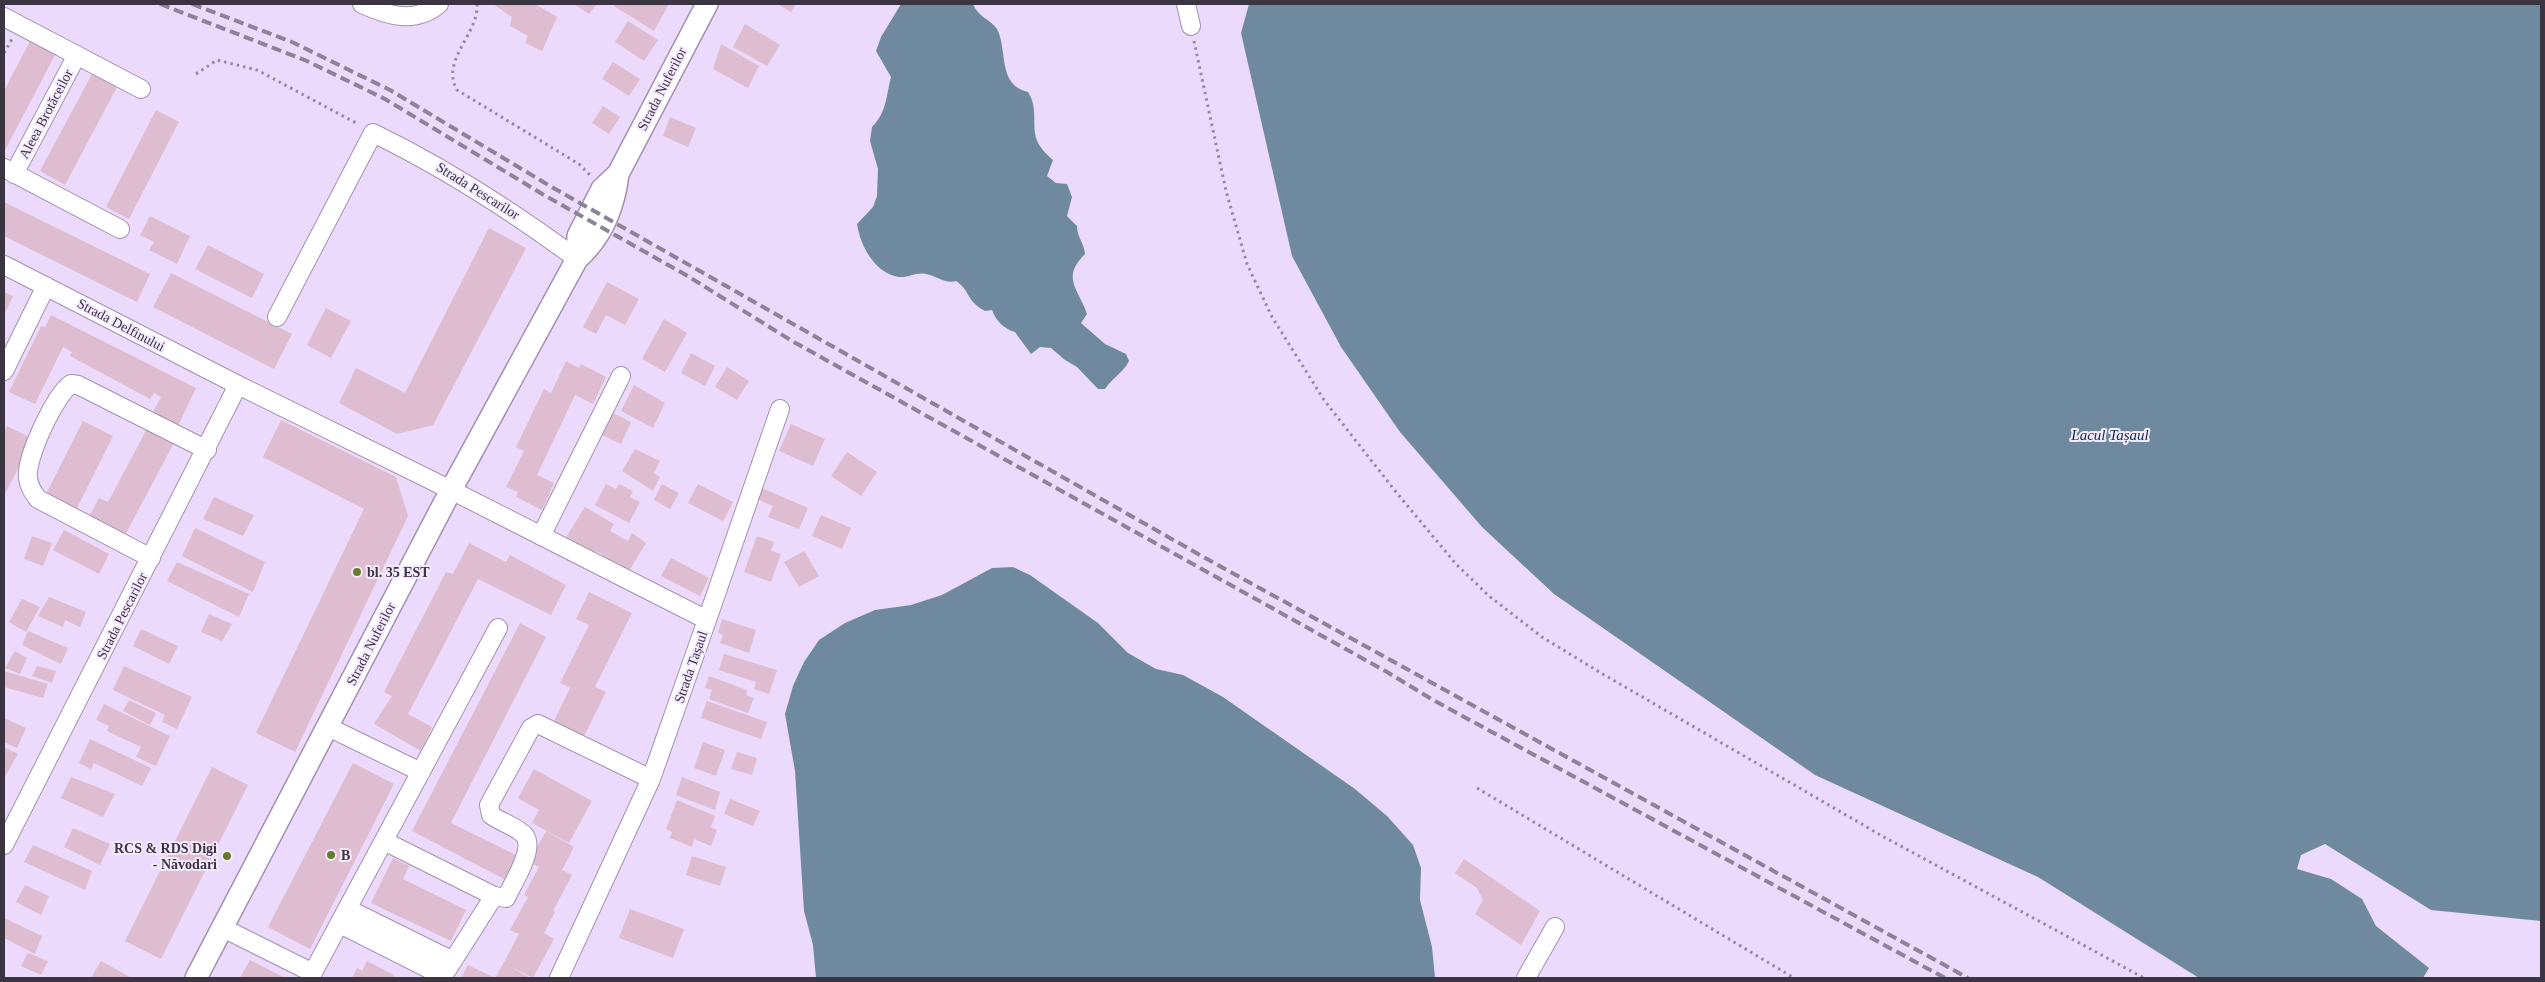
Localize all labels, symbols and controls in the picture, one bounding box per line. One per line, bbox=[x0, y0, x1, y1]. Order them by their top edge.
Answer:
street label: Strada Nuferilor bbox=[635, 45, 690, 133]
street label: Aleea Brotăceilor bbox=[16, 66, 76, 161]
street label: Strada Pescarilor bbox=[434, 159, 523, 223]
street label: Strada Delfinului bbox=[75, 296, 167, 354]
water label: Lacul Tașaul bbox=[2070, 427, 2149, 444]
place label: bl. 35 EST bbox=[367, 565, 430, 580]
marker: bl. 35 EST bbox=[351, 566, 363, 578]
street label: Strada Pescarilor bbox=[94, 570, 150, 662]
street label: Strada Nuferilor bbox=[344, 600, 399, 688]
street label: Strada Tașaul bbox=[672, 629, 711, 705]
place label: RCS & RDS Digi - Năvodari bbox=[114, 841, 217, 872]
place label: B bbox=[341, 848, 350, 863]
marker: B bbox=[325, 849, 337, 861]
marker: RCS & RDS Digi - Năvodari bbox=[221, 850, 233, 862]

